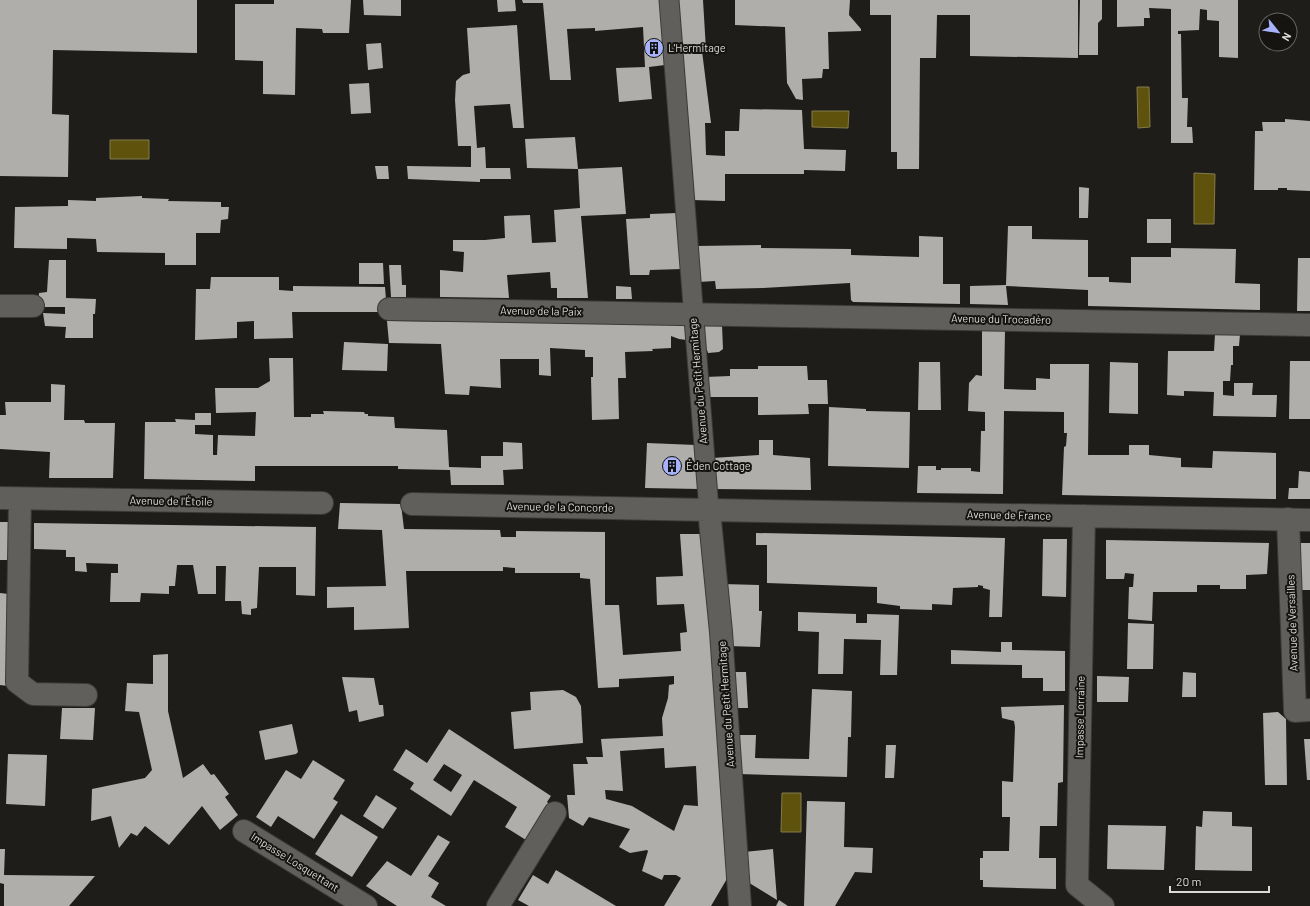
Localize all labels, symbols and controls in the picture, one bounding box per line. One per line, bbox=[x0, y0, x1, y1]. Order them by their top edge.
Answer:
north arrow bbox=[1258, 12, 1298, 52]
text: N bbox=[1280, 31, 1295, 44]
building icon: L'Hermitage bbox=[643, 37, 665, 59]
place label: L'Hermitage bbox=[668, 41, 726, 54]
street label: Avenue de la Paix bbox=[500, 303, 582, 318]
street label: Avenue du Trocadéro bbox=[951, 311, 1051, 326]
street label: Avenue du Petit Hermitage bbox=[685, 317, 709, 445]
building icon: Éden Cottage bbox=[661, 455, 683, 477]
place label: Éden Cottage bbox=[686, 459, 751, 472]
street label: Avenue de l'Étoile bbox=[129, 493, 213, 508]
street label: Avenue de la Concorde bbox=[506, 499, 614, 514]
street label: Avenue de France bbox=[967, 507, 1051, 522]
street label: Avenue de Versailles bbox=[1283, 574, 1300, 672]
street label: Avenue du Petit Hermitage bbox=[715, 640, 736, 768]
street label: Impasse Lorraine bbox=[1072, 676, 1087, 758]
street label: Impasse Losquettant bbox=[249, 829, 342, 894]
scale bar bbox=[1170, 868, 1269, 894]
text: 20 m bbox=[1176, 874, 1202, 888]

